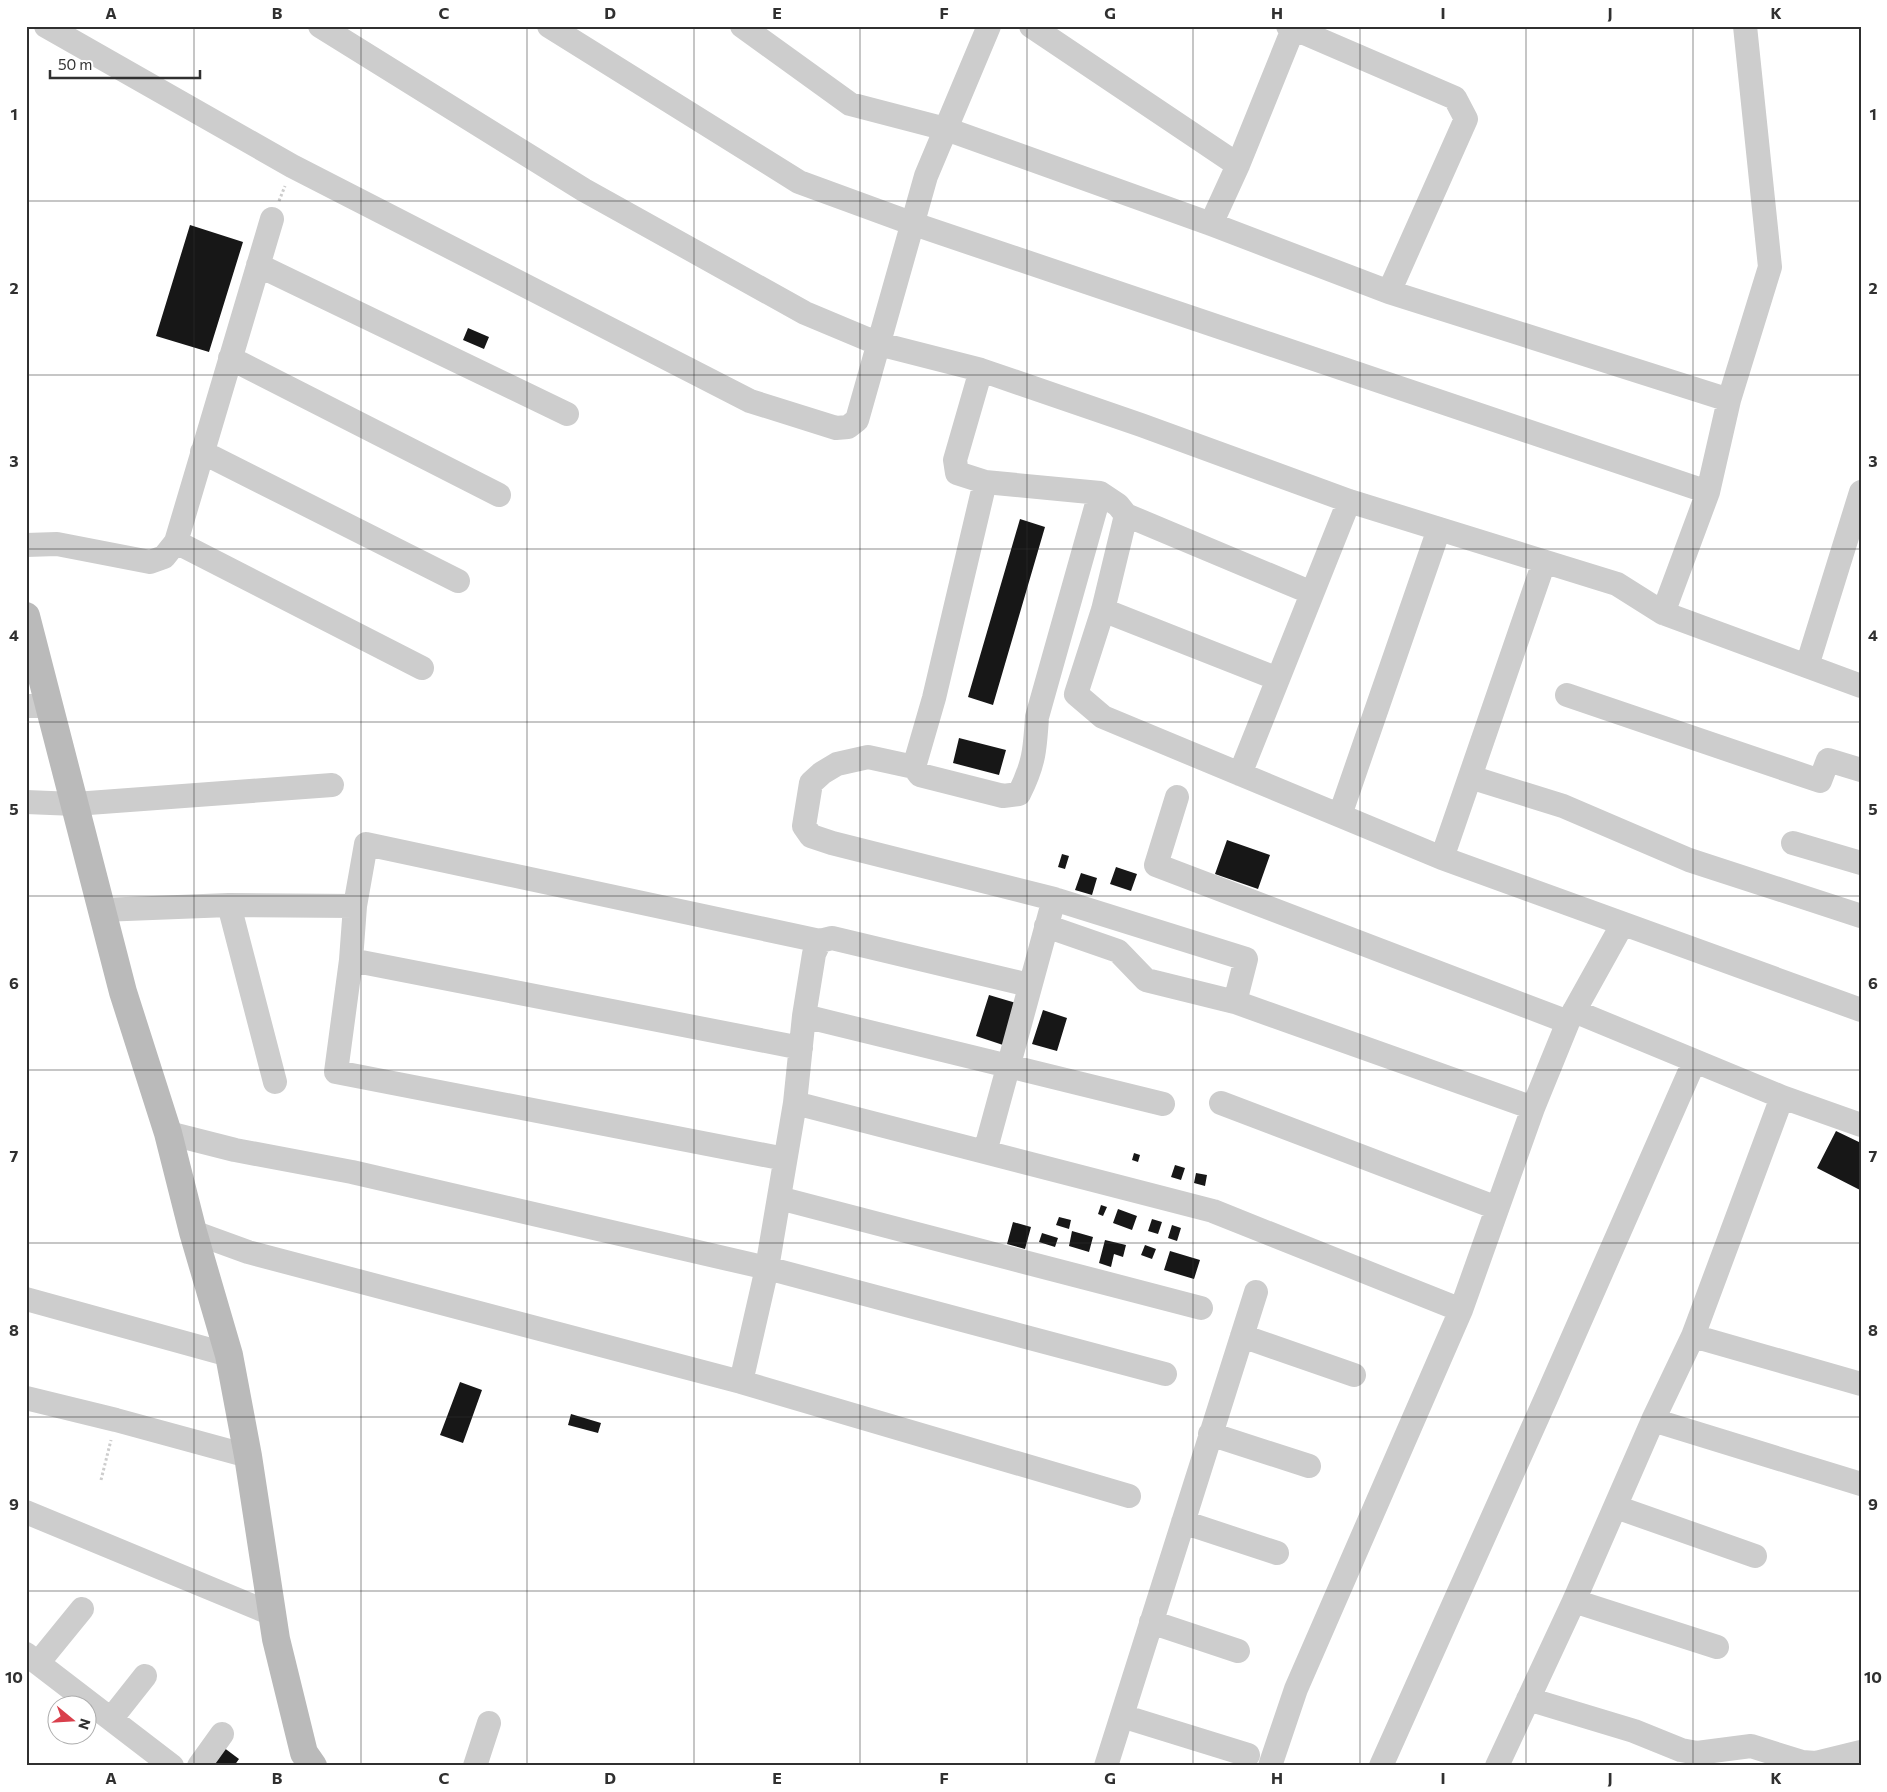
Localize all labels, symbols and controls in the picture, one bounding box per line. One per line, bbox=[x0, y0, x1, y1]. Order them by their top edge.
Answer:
text: A bbox=[105, 3, 117, 22]
text: B bbox=[272, 3, 283, 22]
text: C bbox=[439, 3, 450, 22]
text: D bbox=[604, 3, 616, 22]
text: E bbox=[772, 3, 782, 22]
text: F bbox=[939, 3, 949, 22]
text: G bbox=[1104, 3, 1116, 22]
text: H bbox=[1271, 3, 1283, 22]
text: I bbox=[1440, 3, 1446, 22]
text: J bbox=[1607, 3, 1613, 22]
text: K bbox=[1770, 3, 1782, 22]
scale bar bbox=[50, 48, 200, 80]
text: 50 m bbox=[58, 55, 92, 73]
text: 1 bbox=[10, 104, 18, 123]
text: 1 bbox=[1869, 104, 1877, 123]
text: 2 bbox=[9, 278, 19, 297]
text: 2 bbox=[1868, 278, 1878, 297]
text: 3 bbox=[9, 451, 19, 470]
text: 3 bbox=[1868, 451, 1878, 470]
text: 4 bbox=[9, 625, 19, 644]
text: 4 bbox=[1868, 625, 1878, 644]
text: 5 bbox=[9, 799, 19, 818]
text: 5 bbox=[1868, 799, 1878, 818]
text: 6 bbox=[9, 973, 19, 992]
text: 6 bbox=[1868, 973, 1878, 992]
text: 7 bbox=[10, 1146, 19, 1165]
text: 7 bbox=[1869, 1146, 1878, 1165]
text: 8 bbox=[9, 1320, 19, 1339]
text: 8 bbox=[1868, 1320, 1878, 1339]
text: 9 bbox=[9, 1494, 19, 1513]
text: 9 bbox=[1868, 1494, 1878, 1513]
text: 10 bbox=[5, 1667, 23, 1686]
text: 10 bbox=[1864, 1667, 1882, 1686]
north arrow bbox=[48, 1694, 98, 1744]
text: N bbox=[75, 1717, 95, 1732]
text: A bbox=[105, 1768, 117, 1787]
text: B bbox=[272, 1768, 283, 1787]
text: C bbox=[439, 1768, 450, 1787]
text: D bbox=[604, 1768, 616, 1787]
text: E bbox=[772, 1768, 782, 1787]
text: F bbox=[939, 1768, 949, 1787]
text: G bbox=[1104, 1768, 1116, 1787]
text: H bbox=[1271, 1768, 1283, 1787]
text: I bbox=[1440, 1768, 1446, 1787]
text: J bbox=[1607, 1768, 1613, 1787]
text: K bbox=[1770, 1768, 1782, 1787]

